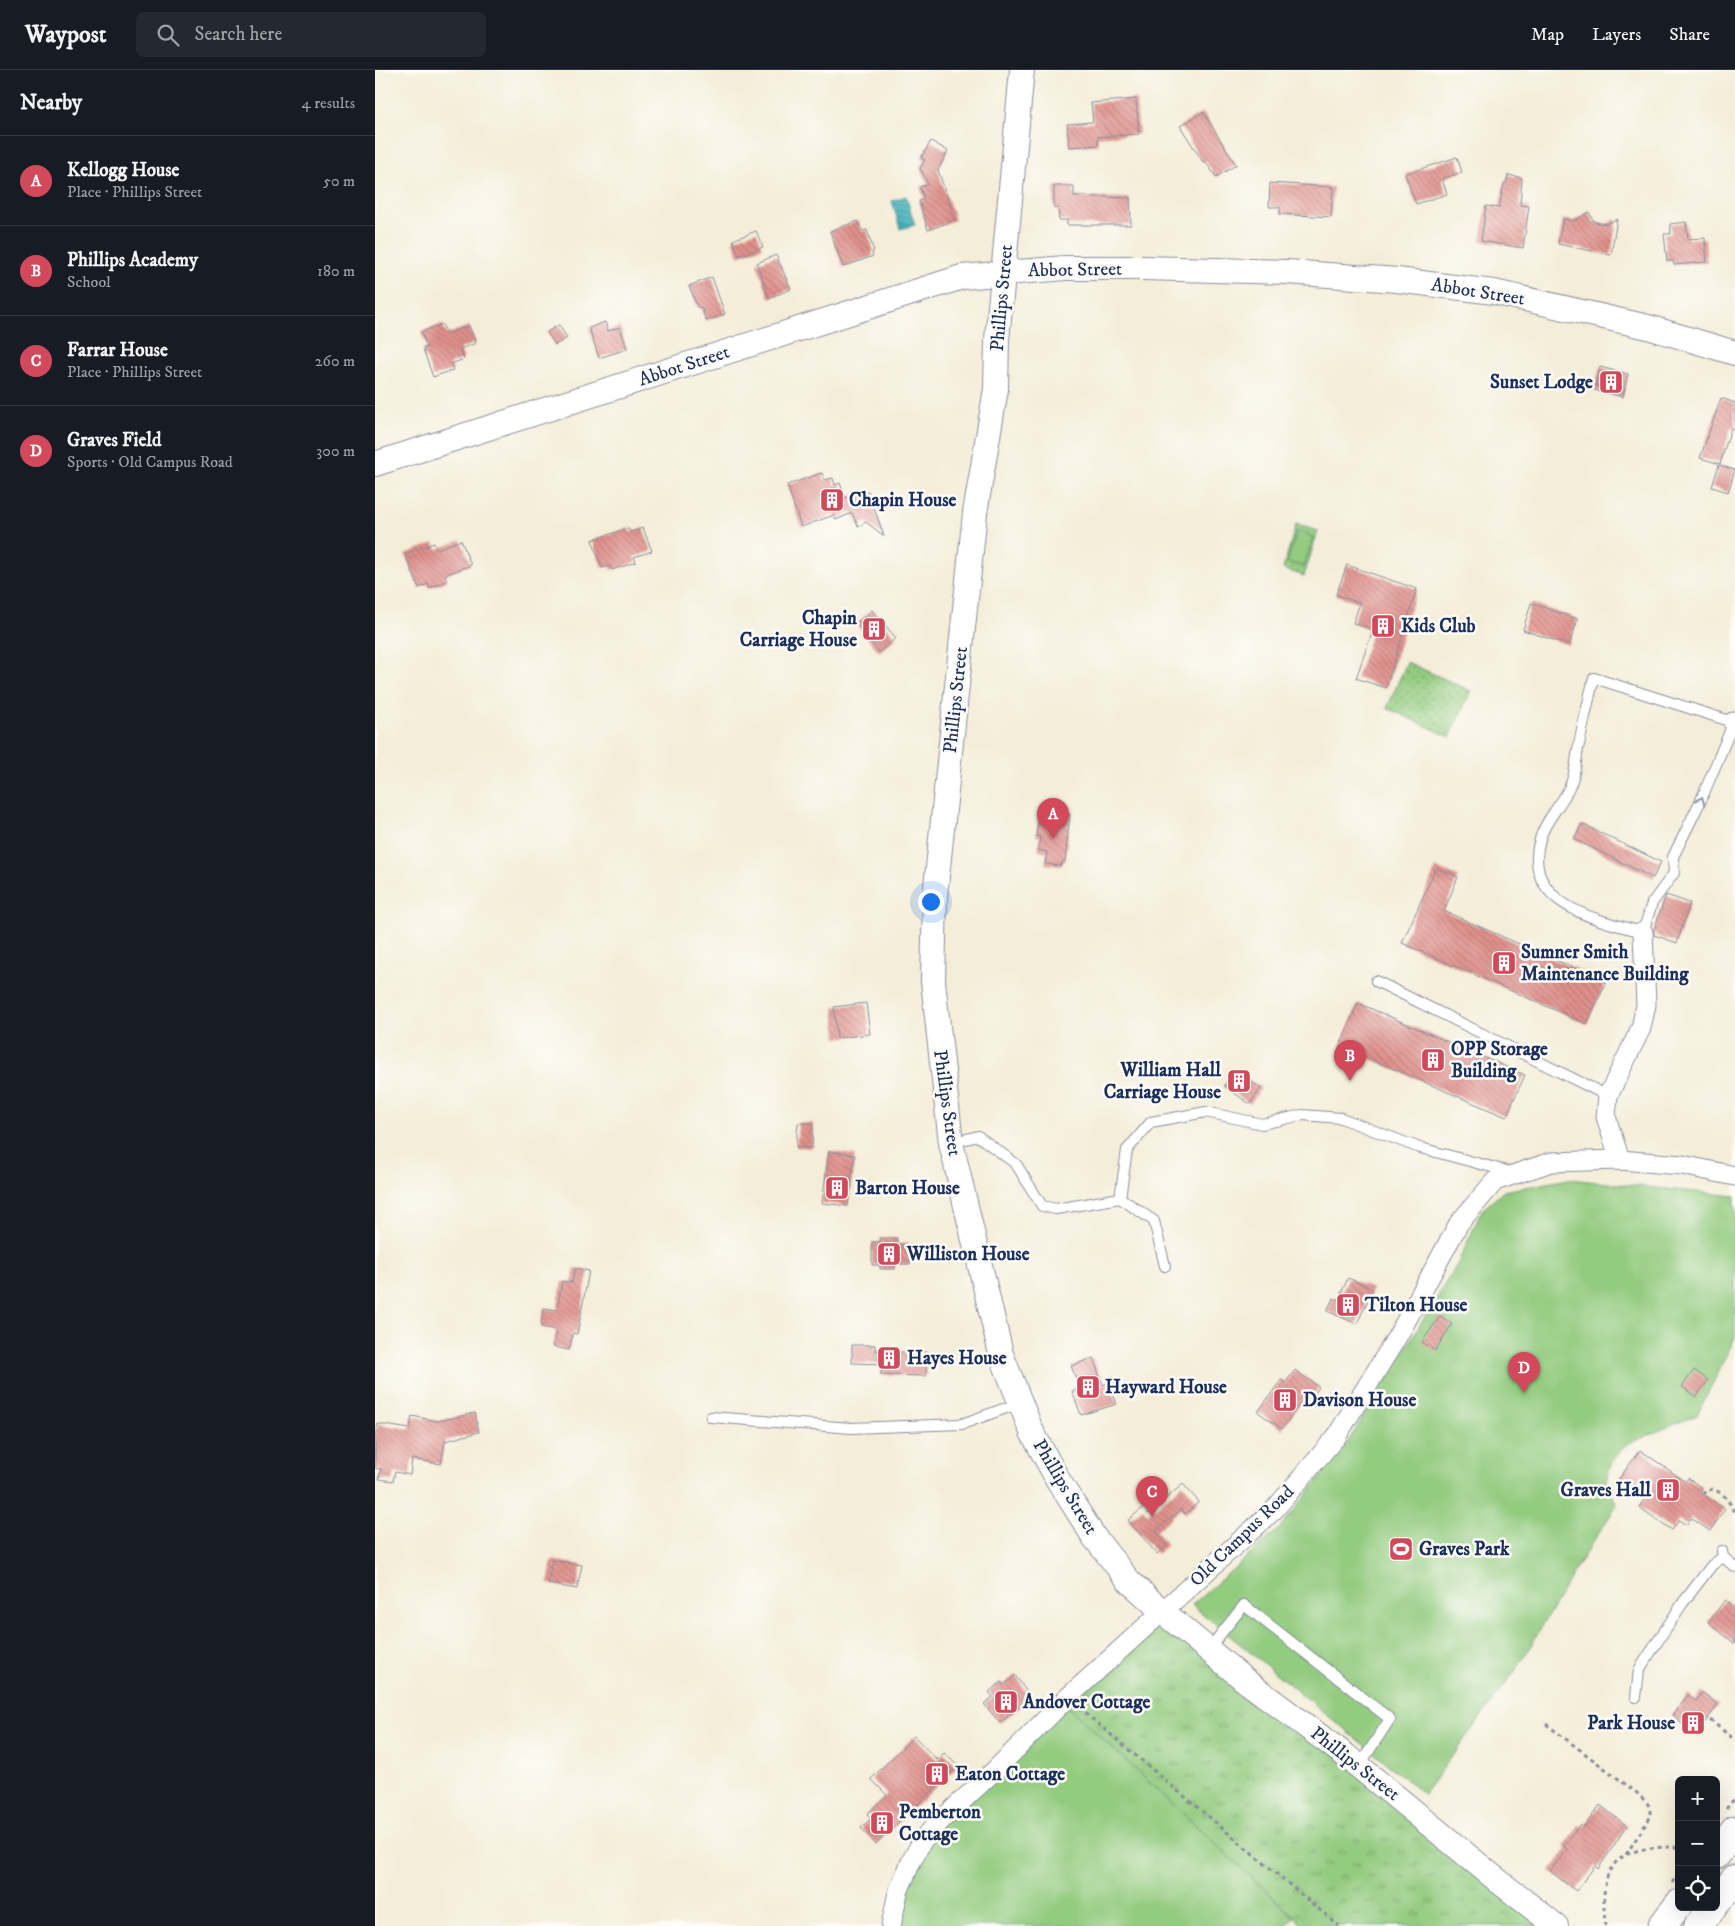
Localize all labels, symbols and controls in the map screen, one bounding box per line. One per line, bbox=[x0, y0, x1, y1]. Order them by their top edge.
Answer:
search box bbox=[136, 12, 486, 57]
text: Waypost bbox=[25, 20, 106, 50]
icon: search bbox=[154, 21, 182, 49]
text: Search here bbox=[194, 23, 282, 46]
text: Map bbox=[1531, 24, 1564, 46]
text: Layers bbox=[1592, 24, 1641, 46]
text: Share bbox=[1669, 24, 1710, 46]
text: Nearby bbox=[20, 90, 82, 116]
text: 4 results bbox=[302, 93, 355, 113]
text: Kellogg House bbox=[67, 159, 179, 182]
text: A bbox=[31, 171, 41, 191]
text: 50 m bbox=[323, 171, 355, 191]
text: Place · Phillips Street bbox=[67, 182, 202, 202]
street label: Phillips Street bbox=[986, 244, 1018, 352]
text: Phillips Academy bbox=[67, 249, 198, 272]
street label: Abbot Street bbox=[1028, 258, 1122, 282]
text: B bbox=[31, 261, 41, 281]
text: 180 m bbox=[317, 261, 355, 281]
text: School bbox=[67, 272, 111, 292]
street label: Abbot Street bbox=[1430, 273, 1526, 311]
text: Farrar House bbox=[67, 339, 168, 362]
street label: Abbot Street bbox=[636, 341, 732, 391]
text: C bbox=[31, 351, 41, 371]
text: 260 m bbox=[315, 351, 355, 371]
text: Place · Phillips Street bbox=[67, 362, 202, 382]
building icon: Sunset Lodge bbox=[1598, 369, 1624, 395]
place label: Sunset Lodge bbox=[1490, 371, 1593, 394]
text: Graves Field bbox=[67, 429, 162, 452]
text: D bbox=[30, 441, 42, 461]
text: 300 m bbox=[316, 441, 355, 461]
text: Sports · Old Campus Road bbox=[67, 452, 233, 472]
building icon: Chapin House bbox=[819, 487, 845, 513]
place label: Chapin House bbox=[849, 489, 957, 512]
place label: Chapin Carriage House bbox=[740, 607, 858, 652]
building icon: Kids Club bbox=[1370, 613, 1396, 639]
place label: Kids Club bbox=[1401, 615, 1476, 638]
building icon: Chapin Carriage House bbox=[861, 616, 887, 642]
street label: Phillips Street bbox=[939, 646, 973, 754]
one-way arrow bbox=[1694, 796, 1705, 805]
pin: A bbox=[1037, 798, 1069, 839]
your location bbox=[918, 889, 944, 915]
place label: Sumner Smith Maintenance Building bbox=[1521, 941, 1689, 986]
building icon: Sumner Smith Maintenance Building bbox=[1491, 950, 1517, 976]
place label: OPP Storage Building bbox=[1451, 1038, 1548, 1083]
pin: B bbox=[1334, 1040, 1366, 1081]
building icon: OPP Storage Building bbox=[1420, 1047, 1446, 1073]
street label: Phillips Street bbox=[928, 1048, 966, 1158]
place label: William Hall Carriage House bbox=[1104, 1059, 1221, 1104]
building icon: William Hall Carriage House bbox=[1226, 1068, 1252, 1094]
building icon: Barton House bbox=[824, 1175, 850, 1201]
place label: Barton House bbox=[855, 1177, 960, 1200]
building icon: Williston House bbox=[876, 1241, 902, 1267]
place label: Williston House bbox=[906, 1243, 1030, 1266]
building icon: Tilton House bbox=[1335, 1292, 1361, 1318]
place label: Tilton House bbox=[1364, 1294, 1468, 1317]
building icon: Hayes House bbox=[876, 1345, 902, 1371]
place label: Hayes House bbox=[907, 1347, 1007, 1370]
pin: D bbox=[1508, 1352, 1540, 1393]
building icon: Hayward House bbox=[1075, 1374, 1101, 1400]
place label: Hayward House bbox=[1105, 1376, 1227, 1399]
building icon: Davison House bbox=[1272, 1387, 1298, 1413]
place label: Davison House bbox=[1303, 1389, 1416, 1412]
street label: Phillips Street bbox=[1028, 1435, 1102, 1539]
pin: C bbox=[1136, 1476, 1168, 1517]
building icon: Graves Hall bbox=[1655, 1477, 1681, 1503]
place label: Graves Hall bbox=[1561, 1479, 1651, 1502]
street label: Old Campus Road bbox=[1185, 1480, 1299, 1592]
sports icon: Graves Park bbox=[1388, 1536, 1414, 1562]
place label: Graves Park bbox=[1419, 1538, 1510, 1561]
building icon: Andover Cottage bbox=[993, 1689, 1019, 1715]
place label: Andover Cottage bbox=[1022, 1691, 1150, 1714]
building icon: Park House bbox=[1680, 1710, 1706, 1736]
place label: Park House bbox=[1587, 1712, 1675, 1735]
street label: Phillips Street bbox=[1306, 1722, 1404, 1806]
building icon: Eaton Cottage bbox=[924, 1761, 950, 1787]
place label: Eaton Cottage bbox=[955, 1763, 1065, 1786]
map controls bbox=[1675, 1776, 1720, 1911]
button: + bbox=[1675, 1776, 1720, 1821]
place label: Pemberton Cottage bbox=[899, 1801, 982, 1846]
building icon: Pemberton Cottage bbox=[869, 1810, 895, 1836]
button: − bbox=[1675, 1821, 1720, 1866]
button: locate bbox=[1675, 1866, 1720, 1911]

